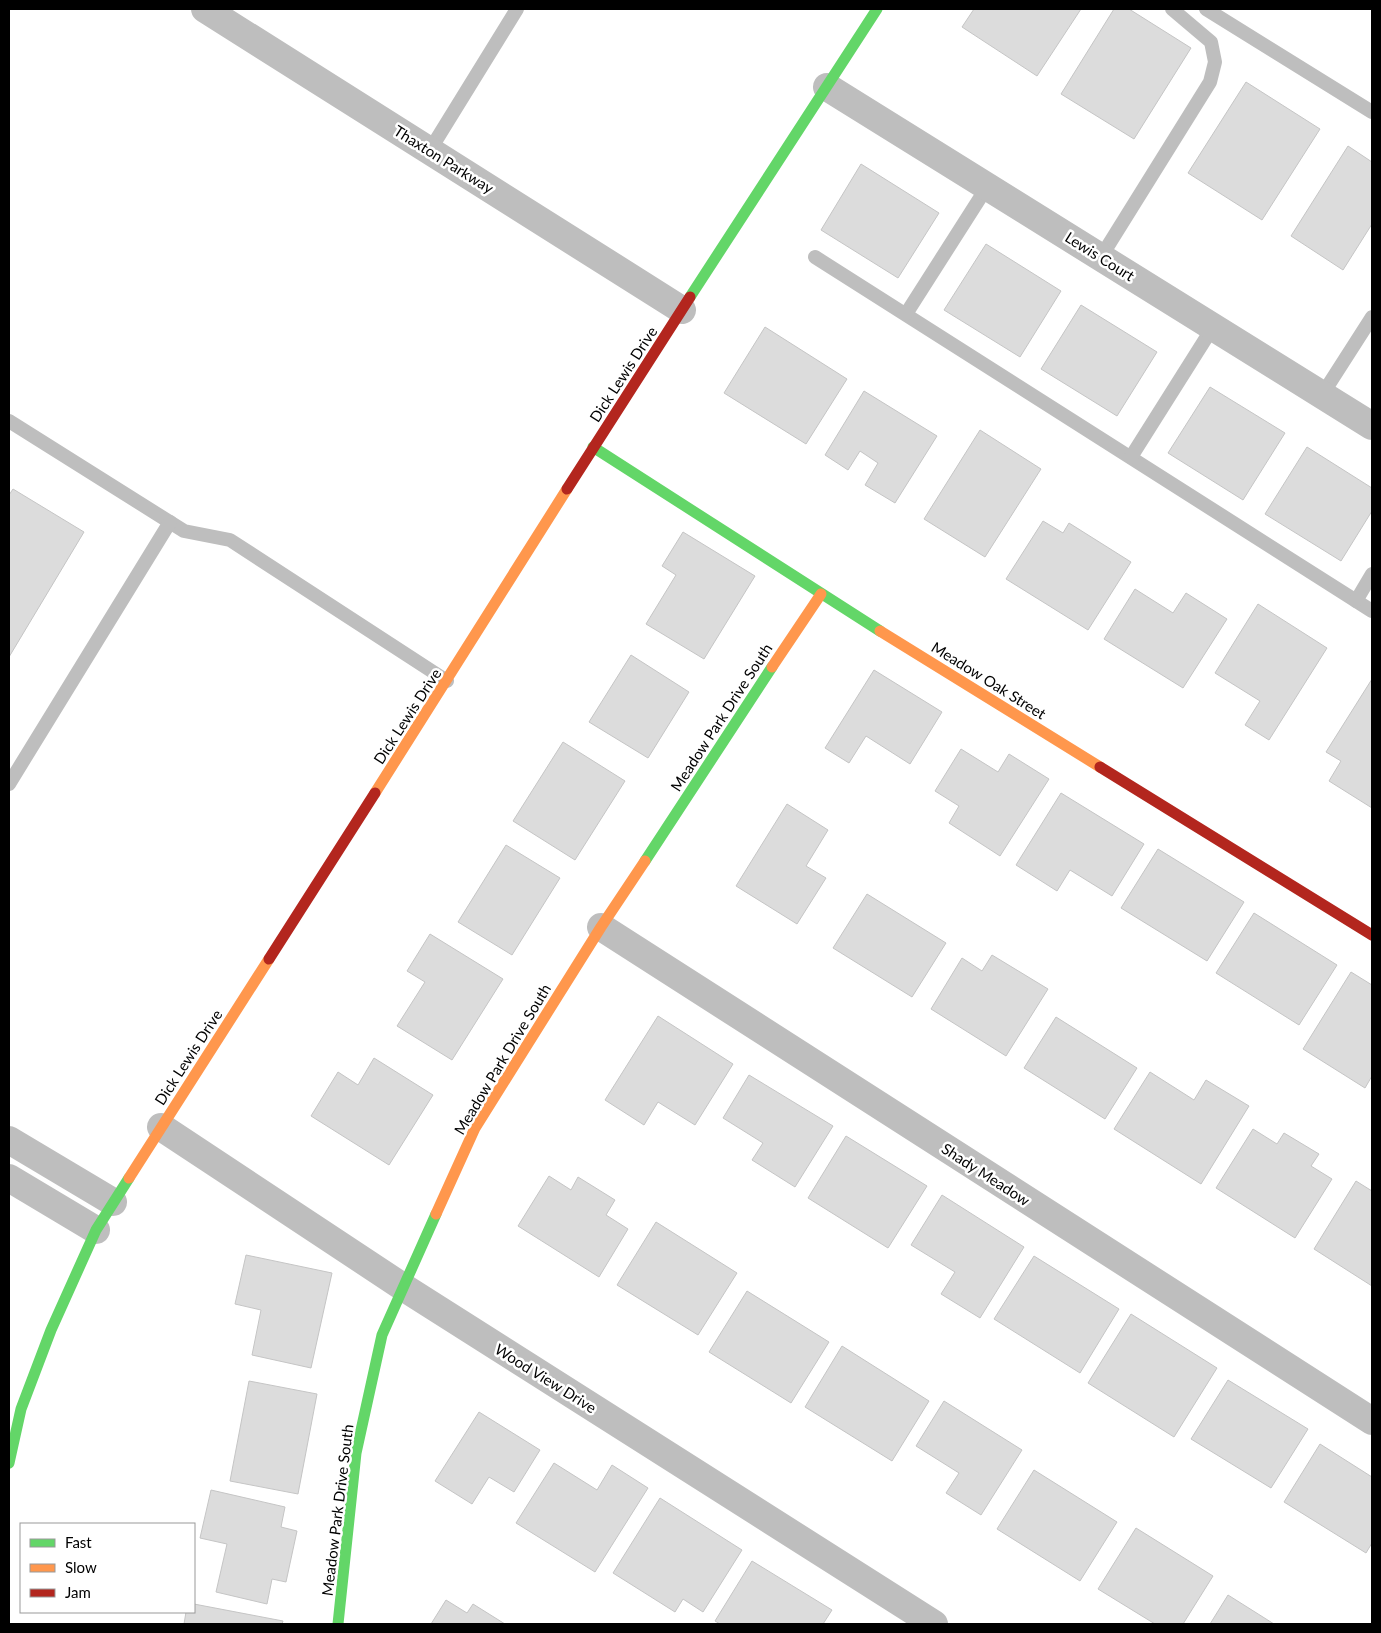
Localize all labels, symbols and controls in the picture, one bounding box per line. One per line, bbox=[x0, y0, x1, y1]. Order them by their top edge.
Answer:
street label: Thaxton Parkway bbox=[391, 121, 497, 197]
street label: Lewis Court bbox=[1062, 228, 1138, 285]
street label: Dick Lewis Drive bbox=[586, 323, 661, 425]
street label: Meadow Oak Street bbox=[929, 638, 1050, 723]
street label: Meadow Park Drive South bbox=[666, 640, 776, 794]
street label: Dick Lewis Drive bbox=[370, 665, 445, 767]
street label: Meadow Park Drive South bbox=[450, 980, 554, 1138]
street label: Dick Lewis Drive bbox=[151, 1006, 226, 1108]
street label: Shady Meadow bbox=[939, 1139, 1033, 1209]
street label: Wood View Drive bbox=[492, 1340, 600, 1416]
street label: Meadow Park Drive South bbox=[318, 1423, 356, 1597]
legend bbox=[20, 1523, 195, 1613]
text: Fast bbox=[65, 1533, 92, 1551]
text: Slow bbox=[65, 1558, 97, 1576]
text: Jam bbox=[65, 1583, 91, 1601]

